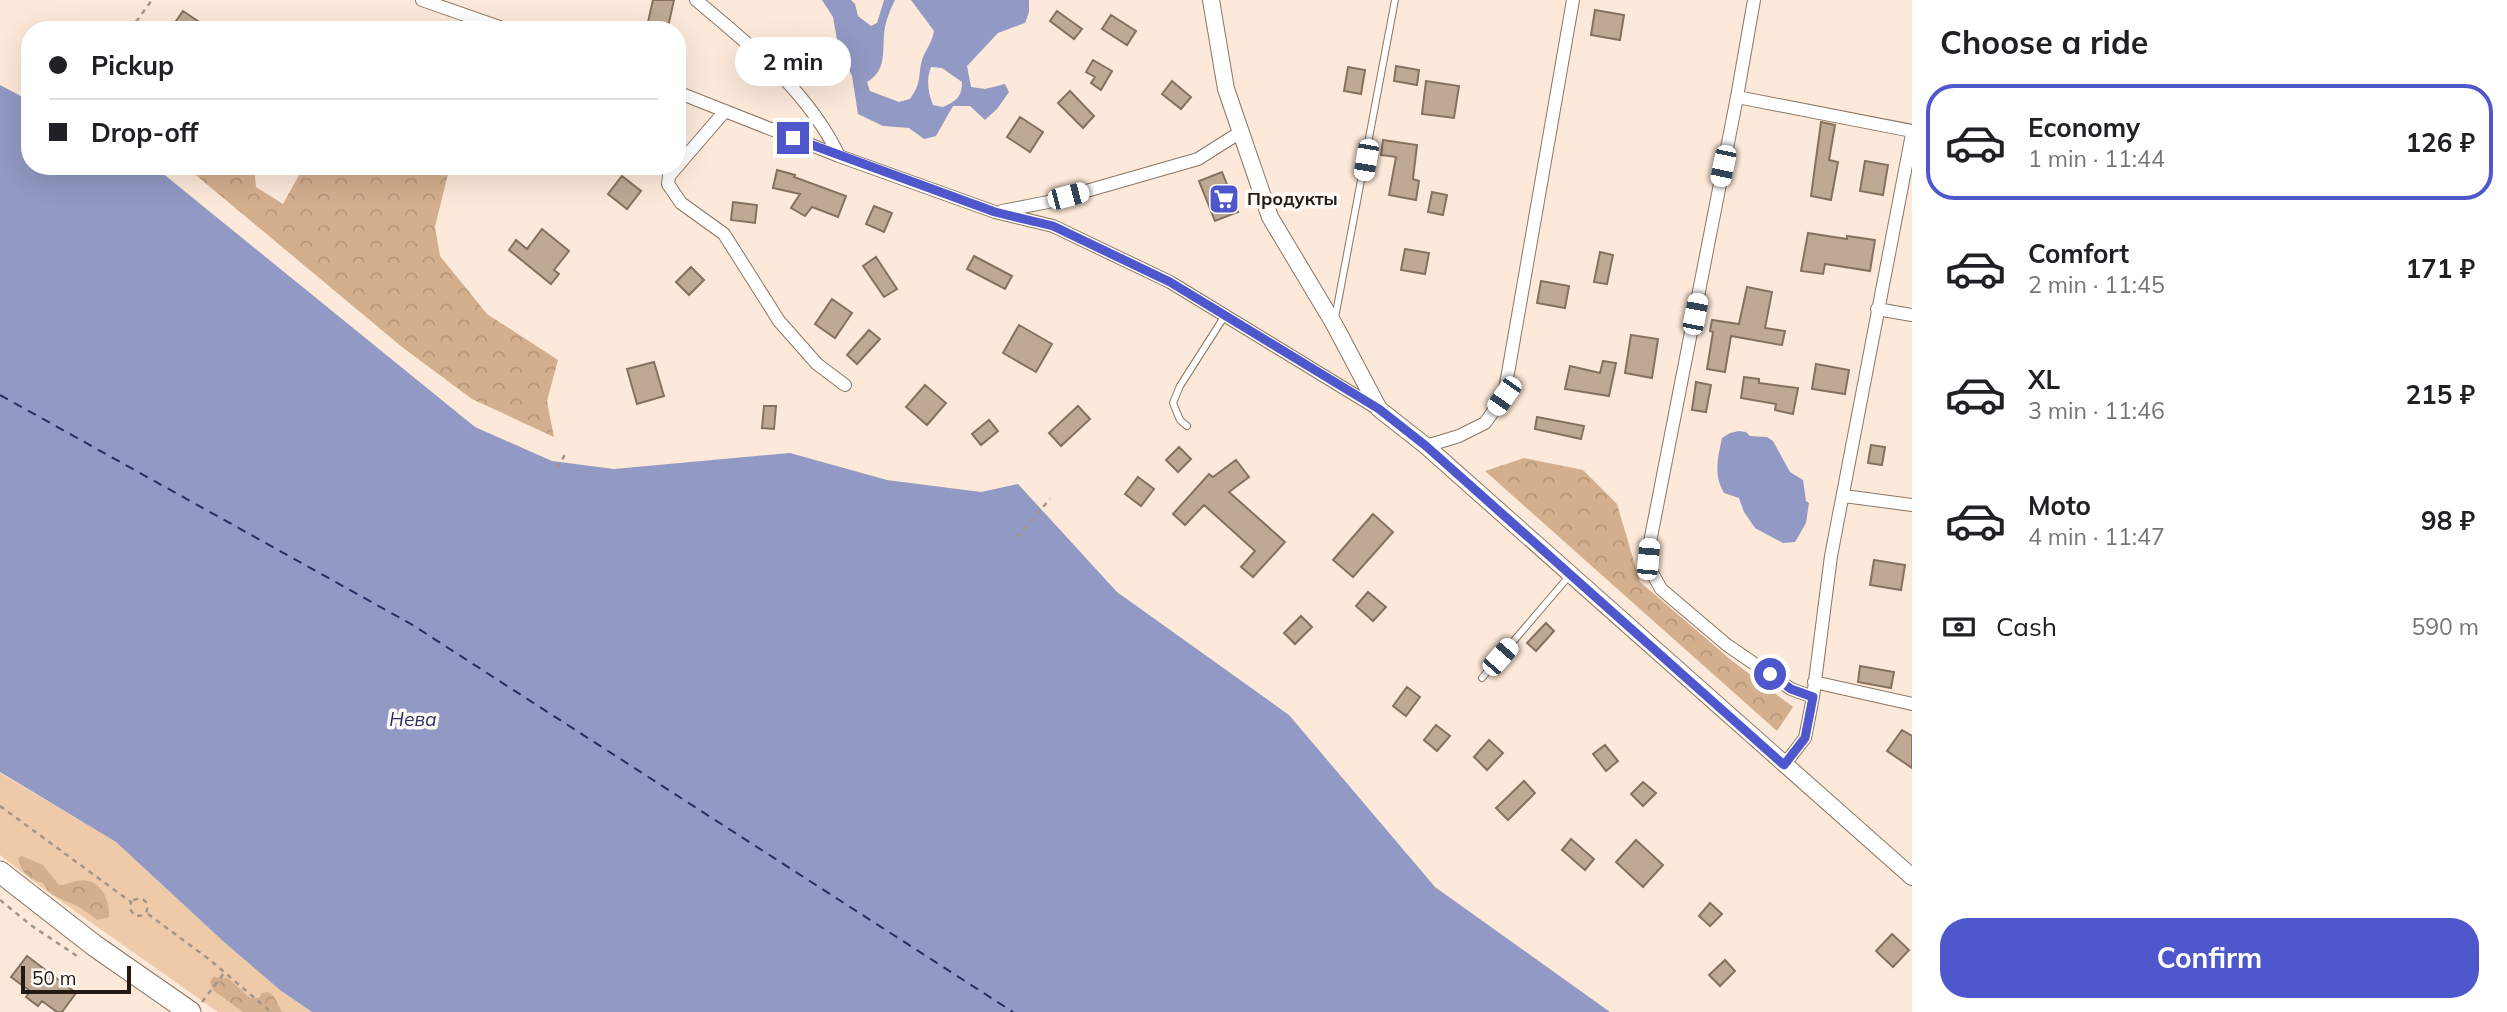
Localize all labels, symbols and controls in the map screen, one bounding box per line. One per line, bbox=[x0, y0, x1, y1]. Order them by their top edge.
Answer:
text: Choose a ride bbox=[1940, 22, 2148, 62]
callout: 2 min bbox=[735, 37, 851, 86]
text: 2 min bbox=[763, 47, 823, 76]
text: Pickup bbox=[91, 49, 174, 82]
icon: car bbox=[1944, 111, 2007, 174]
text: Economy bbox=[2028, 111, 2140, 144]
text: Drop-off bbox=[91, 116, 198, 149]
route end bbox=[777, 122, 809, 154]
text: 126 ₽ bbox=[2405, 126, 2475, 159]
car bbox=[1353, 137, 1380, 183]
car bbox=[1709, 143, 1738, 189]
text: 1 min · 11:44 bbox=[2028, 144, 2165, 173]
car bbox=[1045, 180, 1092, 212]
supermarket icon: Продукты bbox=[1207, 182, 1241, 216]
place label: Продукты bbox=[1247, 187, 1338, 210]
icon: car bbox=[1944, 237, 2007, 300]
text: Comfort bbox=[2028, 237, 2129, 270]
text: 171 ₽ bbox=[2405, 252, 2475, 285]
text: 2 min · 11:45 bbox=[2028, 270, 2165, 299]
car bbox=[1681, 291, 1710, 337]
icon: car bbox=[1944, 363, 2007, 426]
text: XL bbox=[2028, 363, 2060, 396]
car bbox=[1484, 373, 1525, 419]
text: 215 ₽ bbox=[2405, 378, 2475, 411]
text: 3 min · 11:46 bbox=[2028, 396, 2165, 425]
icon: car bbox=[1944, 489, 2007, 552]
text: Moto bbox=[2028, 489, 2091, 522]
text: 98 ₽ bbox=[2421, 504, 2475, 537]
text: 4 min · 11:47 bbox=[2028, 522, 2165, 551]
car bbox=[1636, 537, 1661, 581]
icon: cash bbox=[1940, 608, 1978, 646]
text: Cash bbox=[1996, 610, 2057, 643]
text: 590 m bbox=[2411, 612, 2479, 641]
car bbox=[1479, 634, 1522, 680]
route start bbox=[1754, 658, 1786, 690]
water label: Нева bbox=[389, 707, 437, 731]
button: Confirm bbox=[1940, 918, 2479, 998]
scale bar bbox=[21, 963, 131, 995]
text: 50 m bbox=[32, 966, 76, 990]

